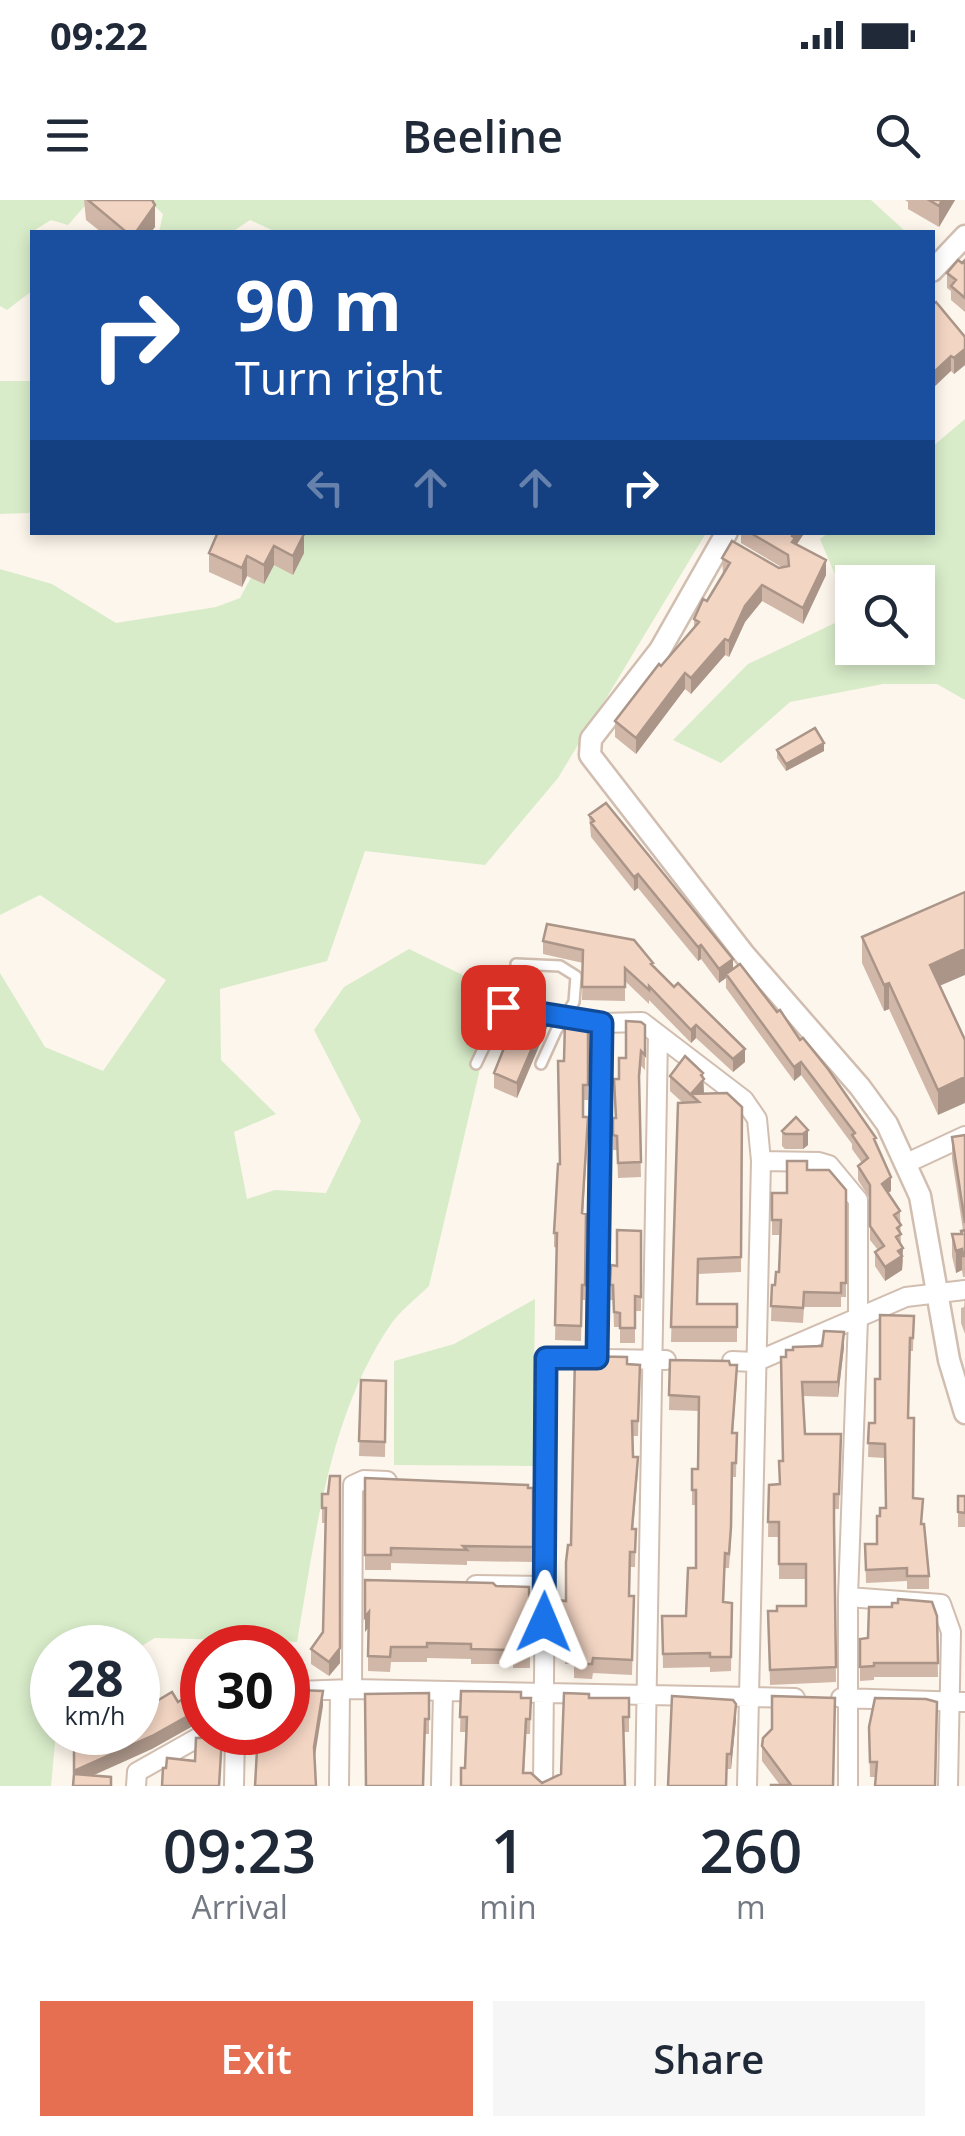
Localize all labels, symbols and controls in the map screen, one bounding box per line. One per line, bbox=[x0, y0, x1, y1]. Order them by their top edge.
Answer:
text: 09:22 bbox=[50, 9, 148, 61]
text: Beeline bbox=[402, 105, 563, 166]
icon: menu bbox=[40, 108, 95, 163]
icon: search bbox=[870, 108, 925, 163]
text: 90 m bbox=[235, 256, 402, 352]
icon: right bbox=[70, 270, 200, 400]
text: Turn right bbox=[235, 347, 443, 408]
icon: left bbox=[298, 460, 353, 515]
icon: ahead bbox=[403, 460, 458, 515]
icon: ahead bbox=[508, 460, 563, 515]
icon: right bbox=[613, 460, 668, 515]
map controls bbox=[835, 565, 935, 665]
button: search bbox=[835, 565, 935, 665]
pin bbox=[461, 965, 546, 1050]
icon: arrive bbox=[476, 980, 531, 1035]
position arrow bbox=[492, 1570, 596, 1674]
speed limit sign: 30 bbox=[180, 1625, 310, 1755]
text: 28 bbox=[66, 1644, 124, 1712]
text: km/h bbox=[65, 1698, 125, 1732]
text: 09:23 bbox=[163, 1809, 316, 1891]
text: 1 bbox=[491, 1809, 525, 1891]
text: 260 bbox=[699, 1809, 802, 1891]
text: Arrival bbox=[191, 1885, 288, 1928]
text: min bbox=[479, 1885, 537, 1928]
text: m bbox=[736, 1885, 766, 1928]
button: Exit bbox=[40, 2001, 473, 2116]
button: Share bbox=[493, 2001, 925, 2116]

